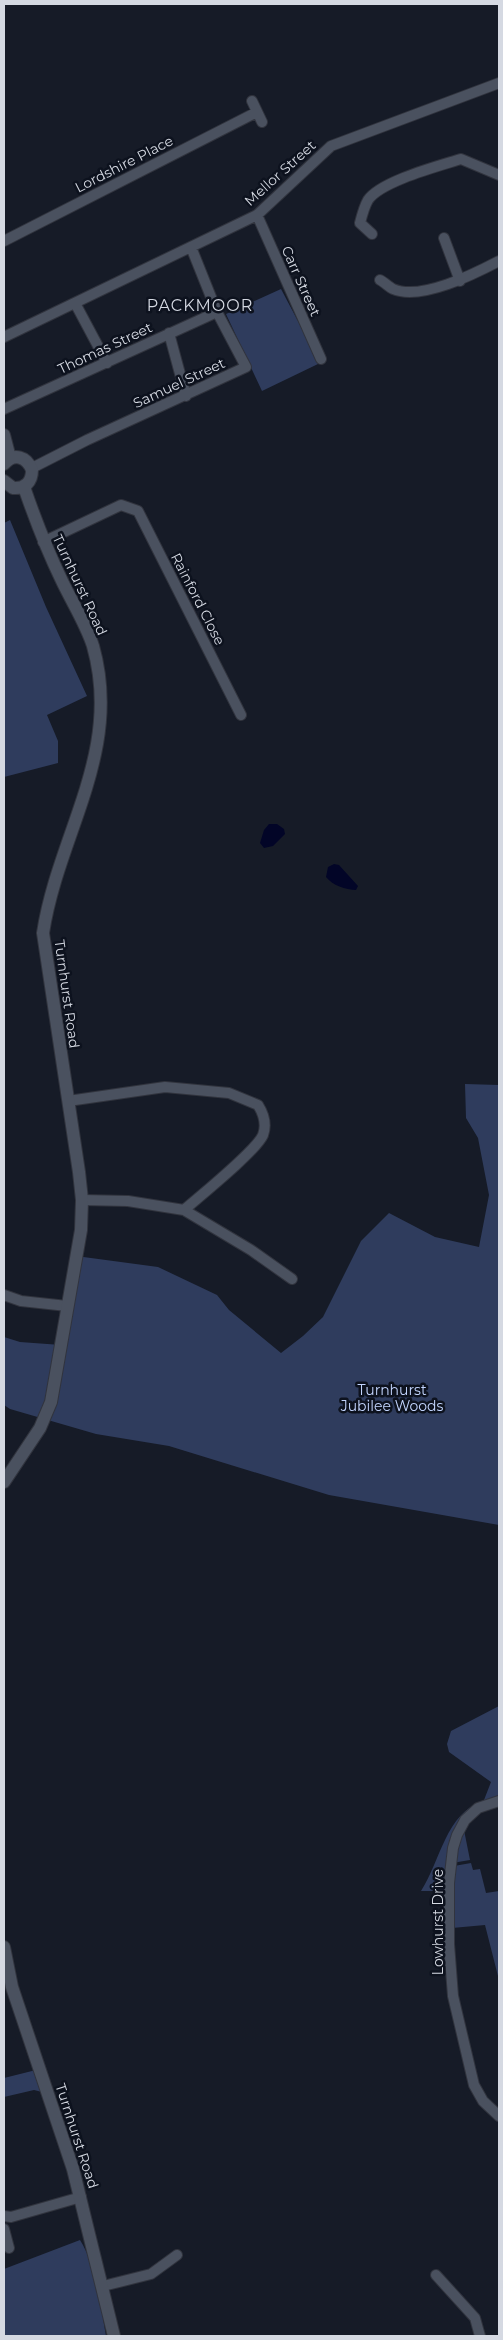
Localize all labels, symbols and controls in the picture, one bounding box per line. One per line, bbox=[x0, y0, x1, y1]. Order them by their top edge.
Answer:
street label: Lordshire Place bbox=[72, 132, 176, 196]
street label: Mellor Street bbox=[241, 136, 320, 210]
street label: Carr Street bbox=[277, 243, 325, 319]
district label: PACKMOOR bbox=[147, 296, 253, 315]
street label: Thomas Street bbox=[55, 318, 155, 378]
street label: Samuel Street bbox=[130, 354, 228, 412]
street label: Turnhurst Road bbox=[49, 532, 111, 638]
street label: Rainford Close bbox=[167, 550, 229, 648]
street label: Turnhurst Road bbox=[50, 939, 84, 1049]
park label: Turnhurst Jubilee Woods bbox=[340, 1381, 444, 1415]
street label: Lowhurst Drive bbox=[429, 1869, 447, 1975]
street label: Turnhurst Road bbox=[52, 2081, 102, 2191]

